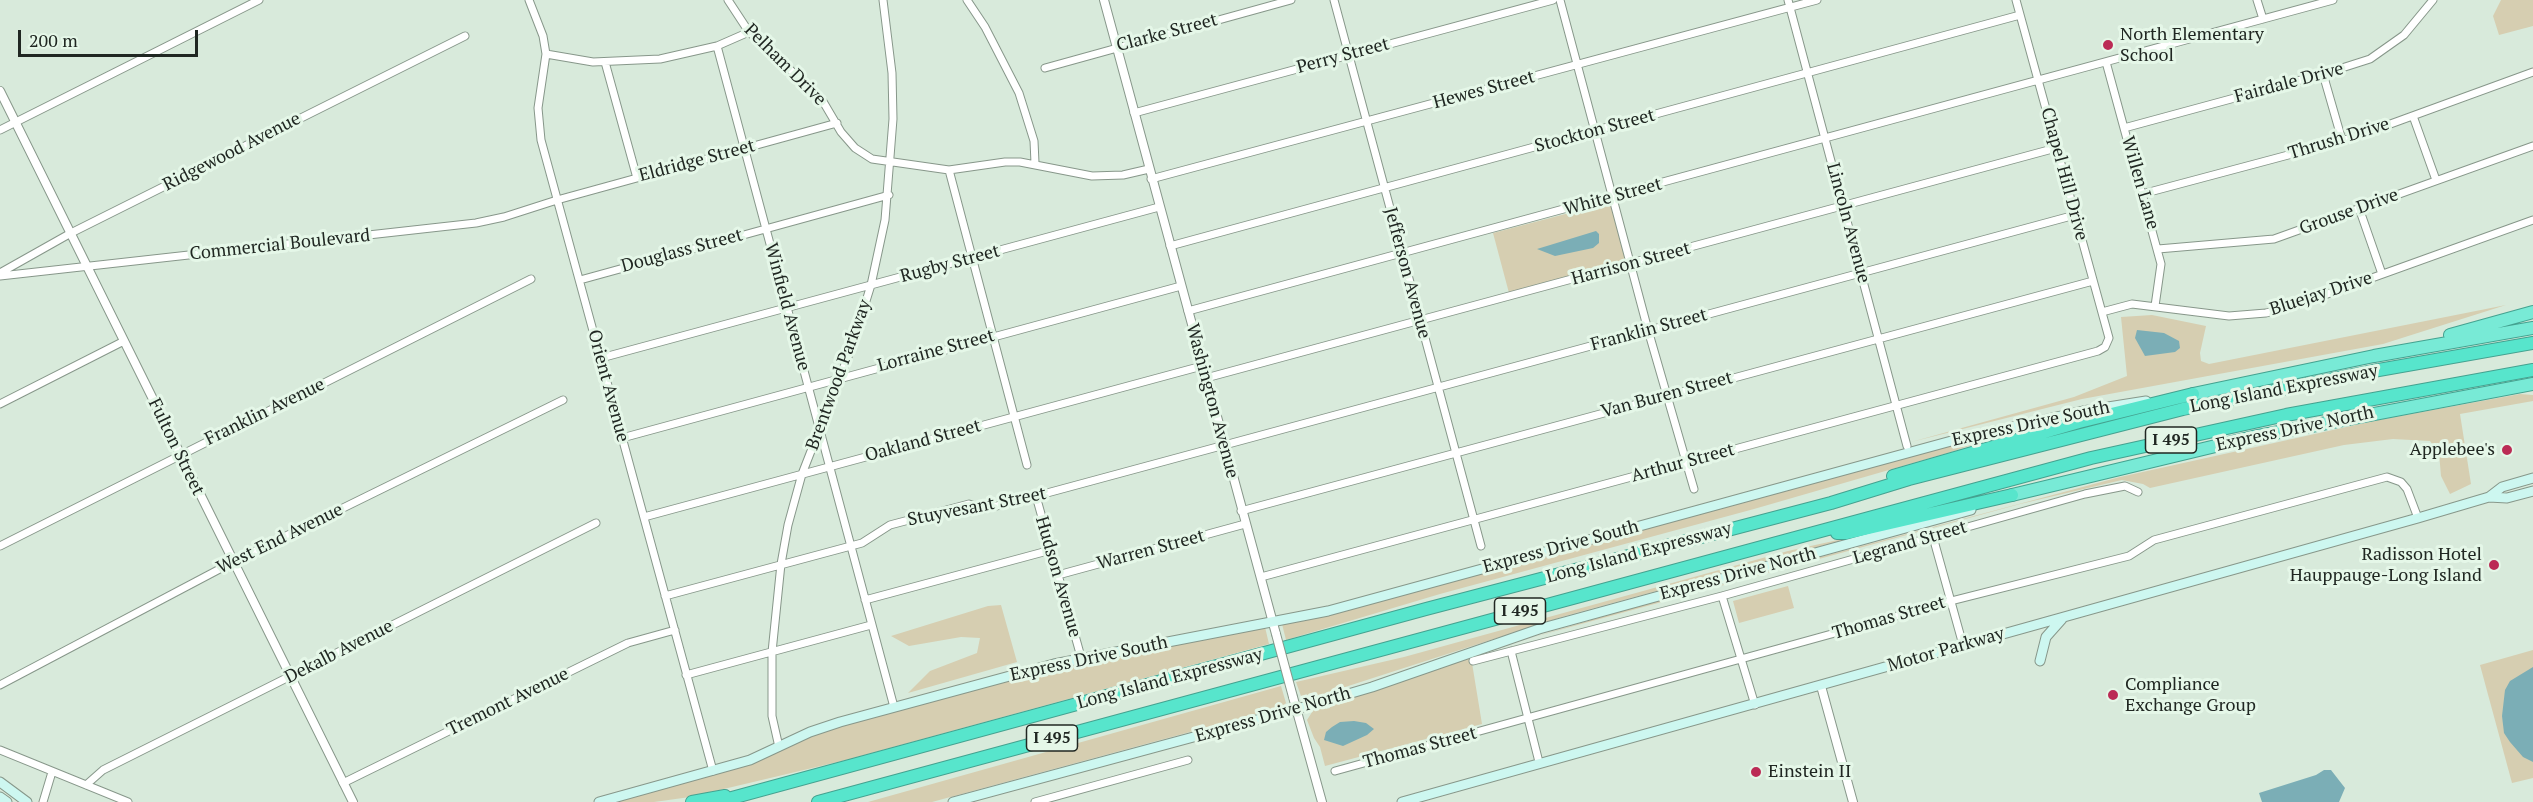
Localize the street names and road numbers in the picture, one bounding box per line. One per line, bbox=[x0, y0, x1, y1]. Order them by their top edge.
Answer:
street label: Clarke Street bbox=[1114, 9, 1220, 57]
street label: Pelham Drive bbox=[739, 19, 831, 111]
street label: Perry Street bbox=[1294, 33, 1392, 79]
street label: Fairdale Drive bbox=[2232, 58, 2346, 108]
street label: Hewes Street bbox=[1431, 66, 1537, 114]
street label: Stockton Street bbox=[1532, 105, 1658, 157]
street label: Chapel Hill Drive bbox=[2036, 105, 2092, 243]
street label: Ridgewood Avenue bbox=[160, 108, 304, 196]
street label: Thrush Drive bbox=[2286, 113, 2392, 165]
street label: Willen Lane bbox=[2116, 134, 2164, 232]
street label: Eldridge Street bbox=[637, 135, 757, 187]
street label: Lincoln Avenue bbox=[1822, 161, 1874, 285]
street label: White Street bbox=[1561, 174, 1665, 220]
street label: Grouse Drive bbox=[2297, 184, 2401, 240]
street label: Jefferson Avenue bbox=[1379, 205, 1435, 341]
street label: Douglass Street bbox=[619, 224, 745, 278]
street label: Commercial Boulevard bbox=[189, 225, 371, 265]
street label: Harrison Street bbox=[1569, 238, 1693, 290]
street label: Rugby Street bbox=[898, 240, 1002, 288]
street label: Winfield Avenue bbox=[760, 241, 814, 373]
street label: Bluejay Drive bbox=[2267, 267, 2375, 321]
street label: Brentwood Parkway bbox=[802, 297, 876, 453]
street label: Franklin Street bbox=[1588, 304, 1710, 356]
street label: Washington Avenue bbox=[1181, 321, 1243, 481]
street label: Lorraine Street bbox=[875, 325, 997, 377]
street label: Orient Avenue bbox=[583, 327, 633, 445]
street label: Long Island Expressway bbox=[2188, 360, 2380, 418]
street label: Van Buren Street bbox=[1599, 367, 1735, 423]
street label: Franklin Avenue bbox=[202, 374, 328, 450]
street label: Fulton Street bbox=[143, 395, 209, 499]
street label: Express Drive South bbox=[1950, 397, 2112, 451]
street label: Express Drive North bbox=[2214, 402, 2376, 456]
street label: Oakland Street bbox=[863, 415, 983, 467]
road number: I 495 bbox=[2146, 427, 2196, 453]
street label: Arthur Street bbox=[1629, 439, 1737, 487]
street label: Stuyvesant Street bbox=[906, 483, 1048, 531]
street label: West End Avenue bbox=[213, 499, 347, 579]
street label: Hudson Avenue bbox=[1030, 514, 1086, 640]
street label: Express Drive South bbox=[1481, 516, 1641, 578]
street label: Legrand Street bbox=[1851, 516, 1969, 570]
street label: Long Island Expressway bbox=[1544, 518, 1734, 588]
street label: Warren Street bbox=[1095, 525, 1207, 575]
street label: Express Drive North bbox=[1658, 543, 1818, 605]
street label: Thomas Street bbox=[1830, 592, 1948, 644]
road number: I 495 bbox=[1494, 598, 1546, 624]
street label: Dekalb Avenue bbox=[281, 615, 397, 689]
street label: Motor Parkway bbox=[1885, 623, 2007, 677]
street label: Express Drive South bbox=[1008, 632, 1170, 686]
street label: Long Island Expressway bbox=[1075, 644, 1265, 714]
street label: Tremont Avenue bbox=[444, 663, 572, 741]
street label: Express Drive North bbox=[1193, 682, 1353, 748]
street label: Thomas Street bbox=[1361, 722, 1479, 774]
road number: I 495 bbox=[1026, 725, 1078, 751]

